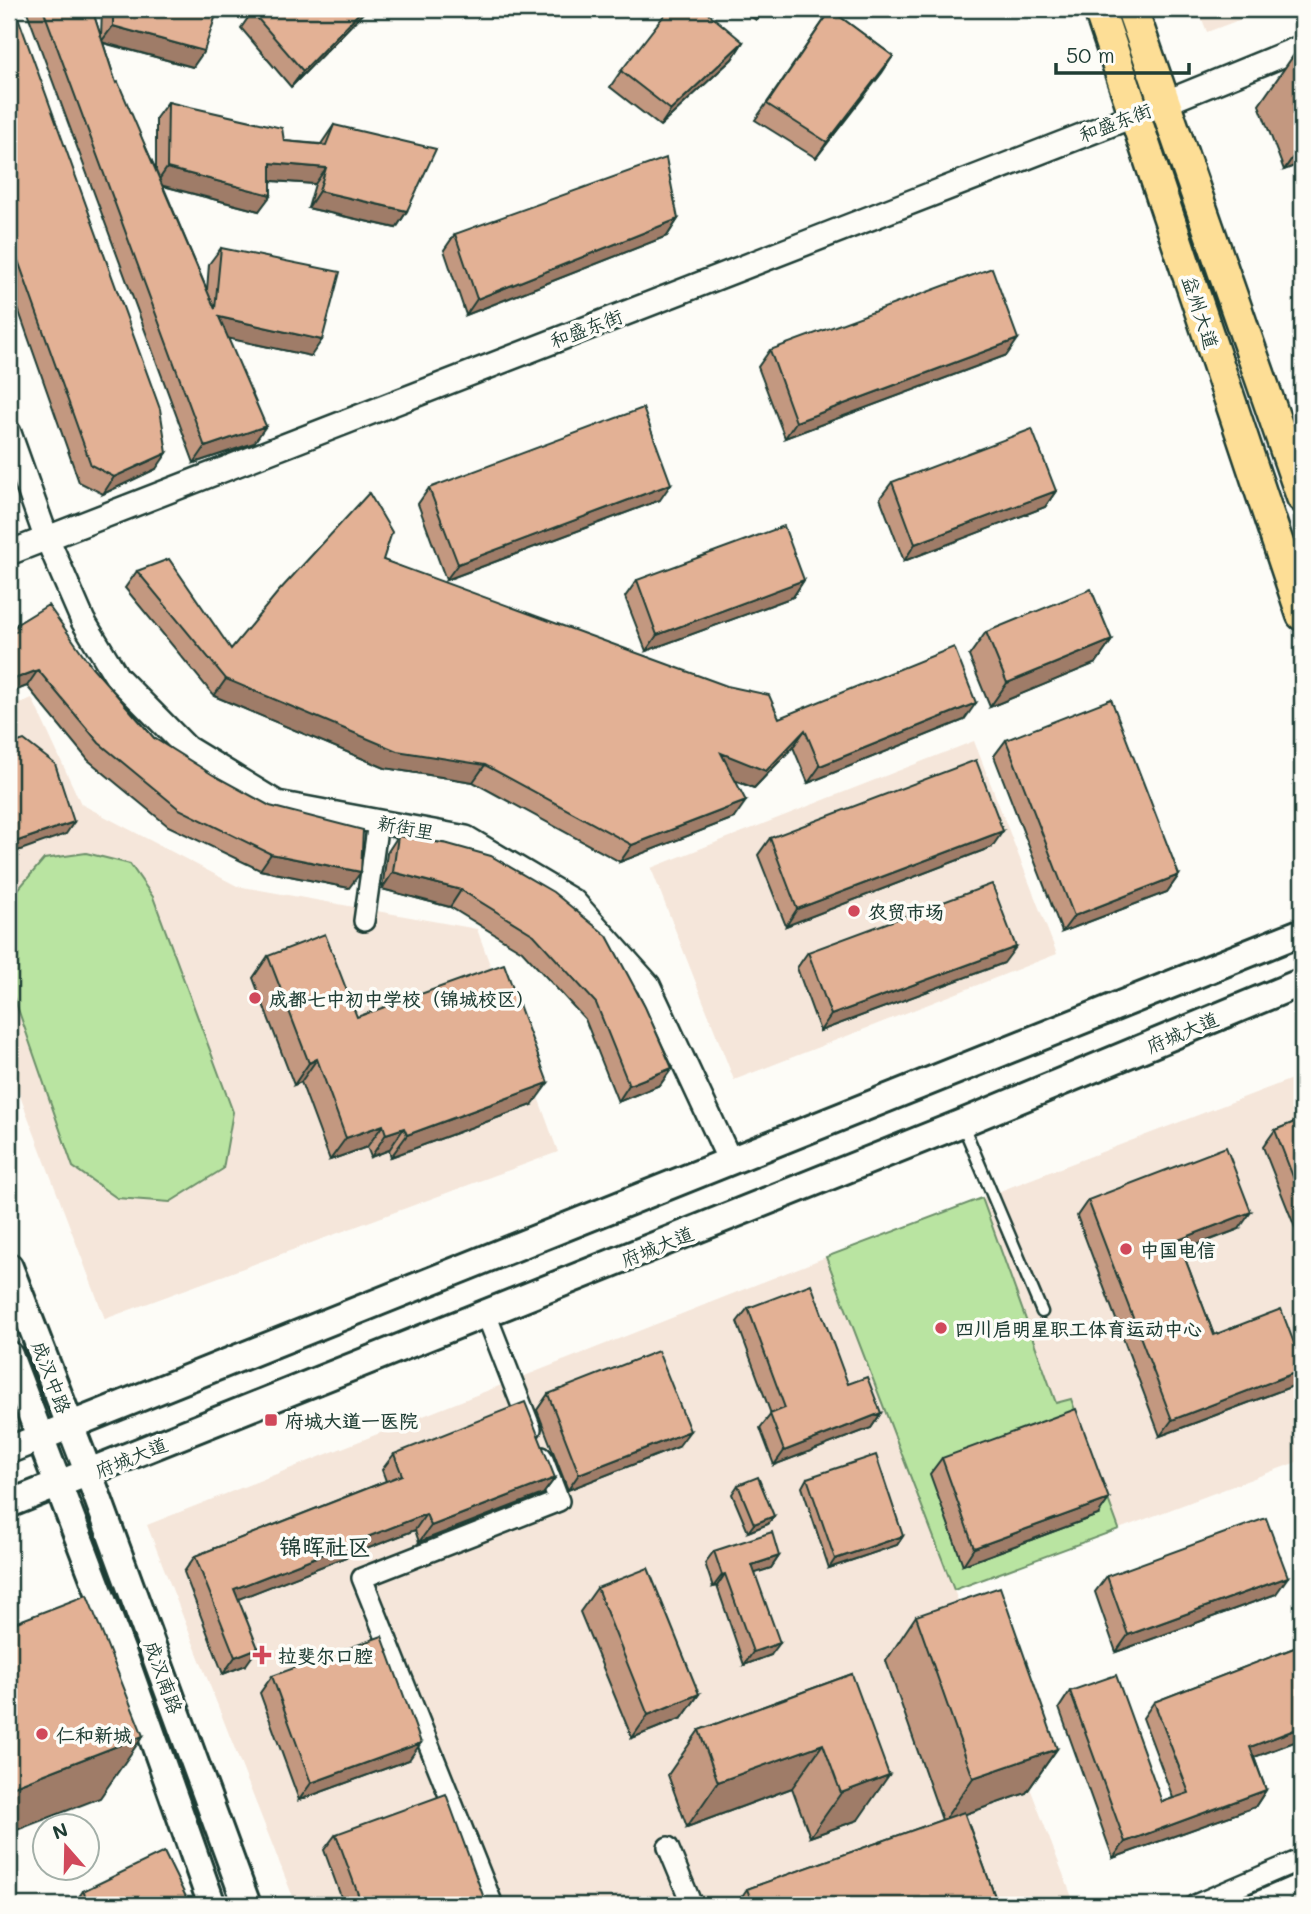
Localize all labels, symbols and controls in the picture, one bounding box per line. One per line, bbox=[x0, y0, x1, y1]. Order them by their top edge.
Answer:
scale bar bbox=[1056, 32, 1188, 76]
text: 50 m bbox=[1066, 41, 1115, 68]
street label: 和盛东街 bbox=[1075, 97, 1155, 147]
street label: 益州大道 bbox=[1177, 272, 1225, 352]
street label: 和盛东街 bbox=[546, 303, 626, 353]
street label: 新街里 bbox=[376, 809, 436, 845]
place label: 农贸市场 bbox=[868, 899, 944, 924]
marker: 农贸市场 bbox=[846, 903, 862, 919]
place label: 成都七中初中学校（锦城校区） bbox=[269, 986, 535, 1011]
marker: 成都七中初中学校（锦城校区） bbox=[247, 990, 263, 1006]
street label: 府城大道 bbox=[1142, 1006, 1222, 1058]
street label: 府城大道 bbox=[617, 1220, 697, 1272]
place label: 中国电信 bbox=[1140, 1237, 1216, 1262]
marker: 中国电信 bbox=[1118, 1241, 1134, 1257]
place label: 四川启明星职工体育运动中心 bbox=[955, 1316, 1202, 1341]
marker: 四川启明星职工体育运动中心 bbox=[933, 1320, 949, 1336]
street label: 成汉中路 bbox=[27, 1337, 77, 1417]
place label: 府城大道一医院 bbox=[285, 1408, 418, 1433]
marker: 府城大道一医院 bbox=[263, 1412, 279, 1428]
street label: 府城大道 bbox=[91, 1431, 171, 1483]
district label: 锦晖社区 bbox=[279, 1531, 371, 1561]
street label: 成汉南路 bbox=[139, 1637, 189, 1717]
place label: 拉斐尔口腔 bbox=[278, 1643, 373, 1668]
marker: 拉斐尔口腔 bbox=[252, 1645, 272, 1665]
place label: 仁和新城 bbox=[56, 1722, 132, 1747]
marker: 仁和新城 bbox=[34, 1726, 50, 1742]
north arrow bbox=[32, 1812, 102, 1882]
text: N bbox=[49, 1816, 71, 1845]

